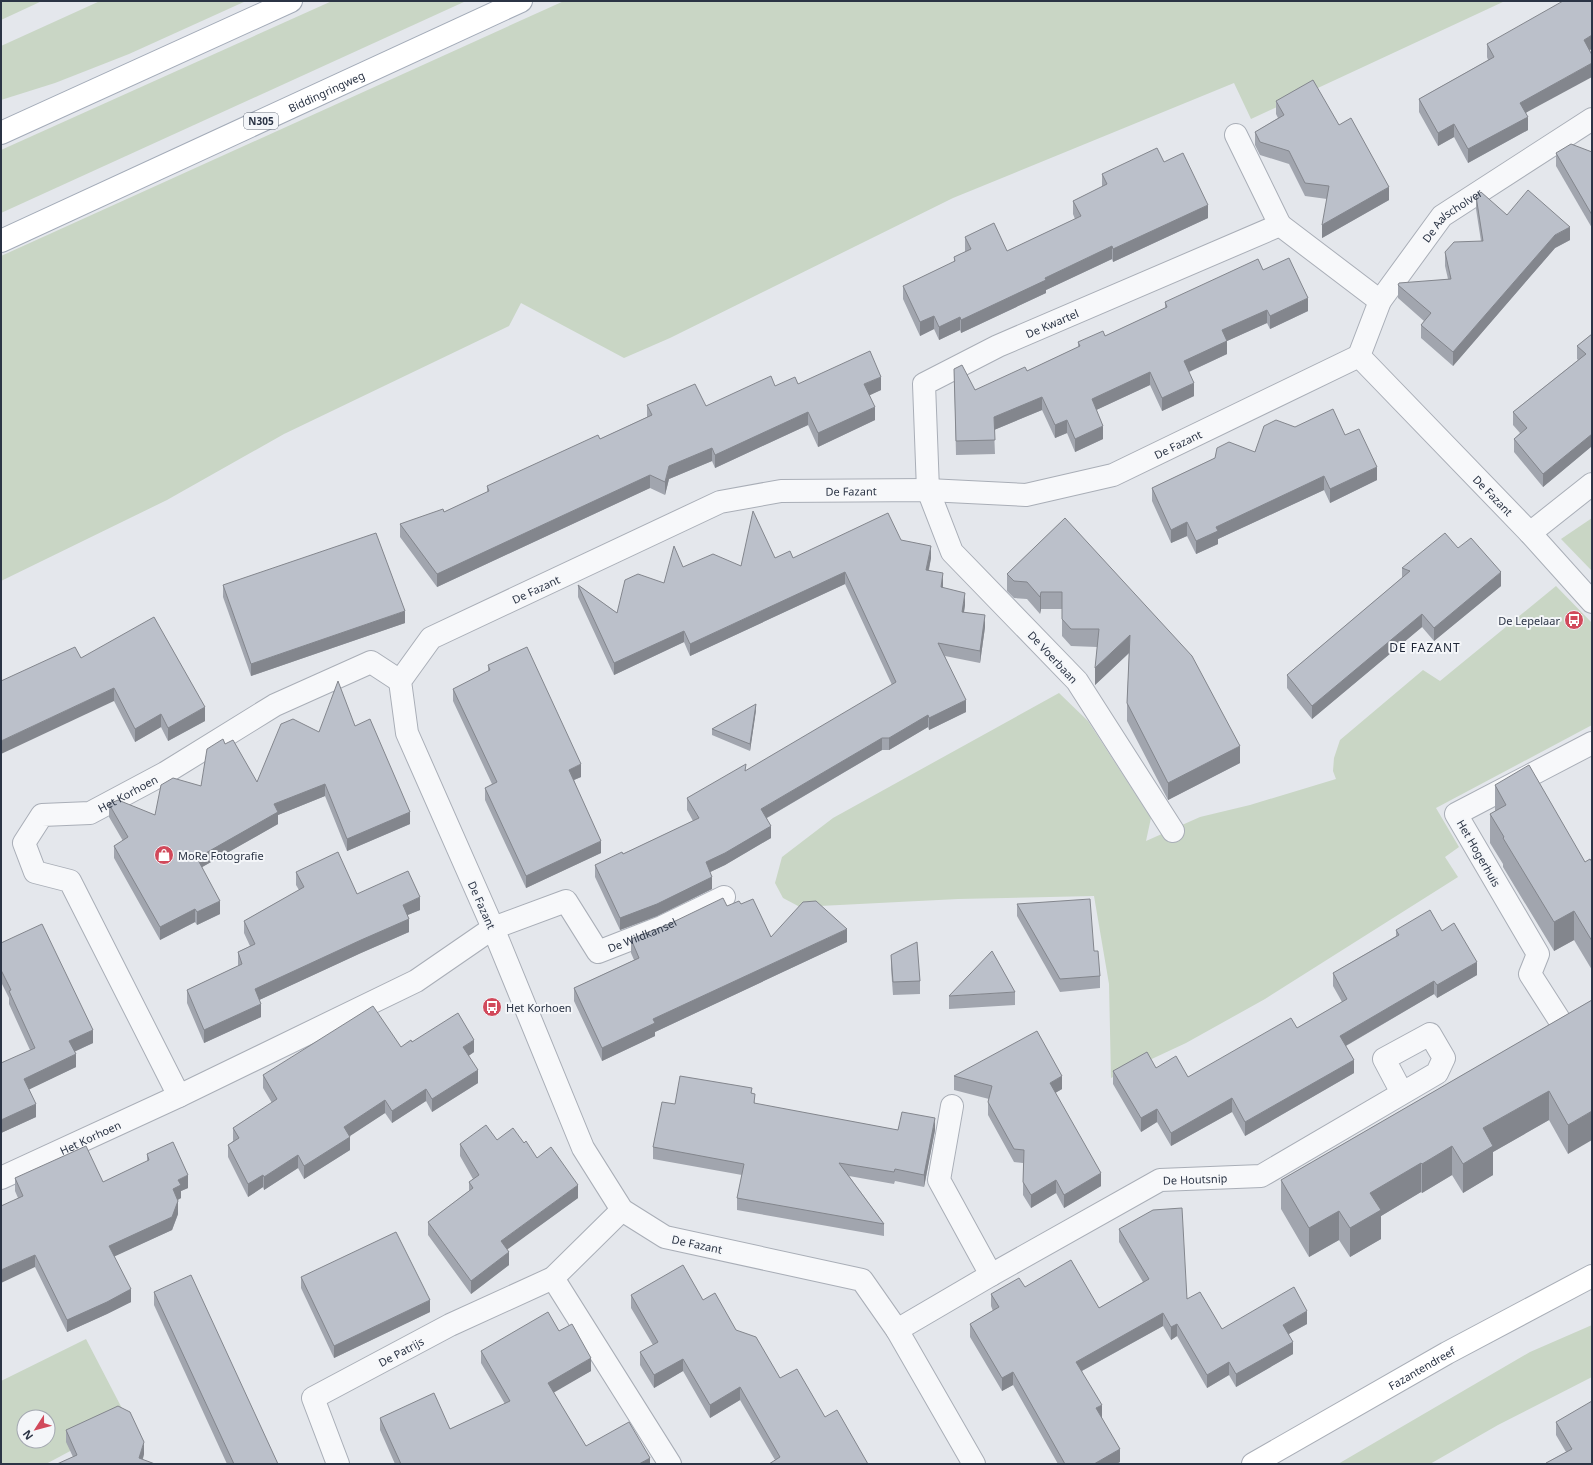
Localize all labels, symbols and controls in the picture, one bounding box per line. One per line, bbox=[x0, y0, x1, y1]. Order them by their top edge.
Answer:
street label: Biddingringweg bbox=[285, 67, 367, 115]
road number: N305 bbox=[244, 113, 278, 129]
street label: De Aalscholver bbox=[1418, 184, 1485, 245]
street label: De Kwartel bbox=[1023, 305, 1081, 341]
street label: De Fazant bbox=[1151, 426, 1204, 462]
street label: De Fazant bbox=[1470, 471, 1517, 519]
street label: De Fazant bbox=[825, 483, 877, 498]
street label: De Fazant bbox=[509, 571, 562, 607]
bus stop icon: De Lepelaar bbox=[1563, 609, 1585, 631]
place label: De Lepelaar bbox=[1498, 613, 1560, 628]
street label: De Voerbaan bbox=[1025, 627, 1081, 687]
district label: DE FAZANT bbox=[1389, 639, 1461, 656]
street label: Het Korhoen bbox=[95, 771, 160, 815]
street label: Het Hogerhuis bbox=[1454, 817, 1504, 889]
shop icon: MoRe Fotografie bbox=[153, 844, 175, 866]
place label: MoRe Fotografie bbox=[178, 848, 264, 863]
street label: De Fazant bbox=[465, 879, 499, 931]
street label: De Wildkansel bbox=[605, 914, 679, 955]
bus stop icon: Het Korhoen bbox=[481, 996, 503, 1018]
place label: Het Korhoen bbox=[506, 1000, 572, 1015]
street label: Het Korhoen bbox=[57, 1116, 123, 1158]
street label: De Houtsnip bbox=[1163, 1170, 1228, 1187]
street label: De Fazant bbox=[670, 1231, 724, 1257]
street label: De Patrijs bbox=[375, 1333, 426, 1369]
street label: Fazantendreef bbox=[1385, 1342, 1458, 1393]
north arrow bbox=[16, 1409, 56, 1449]
text: N bbox=[19, 1427, 36, 1443]

